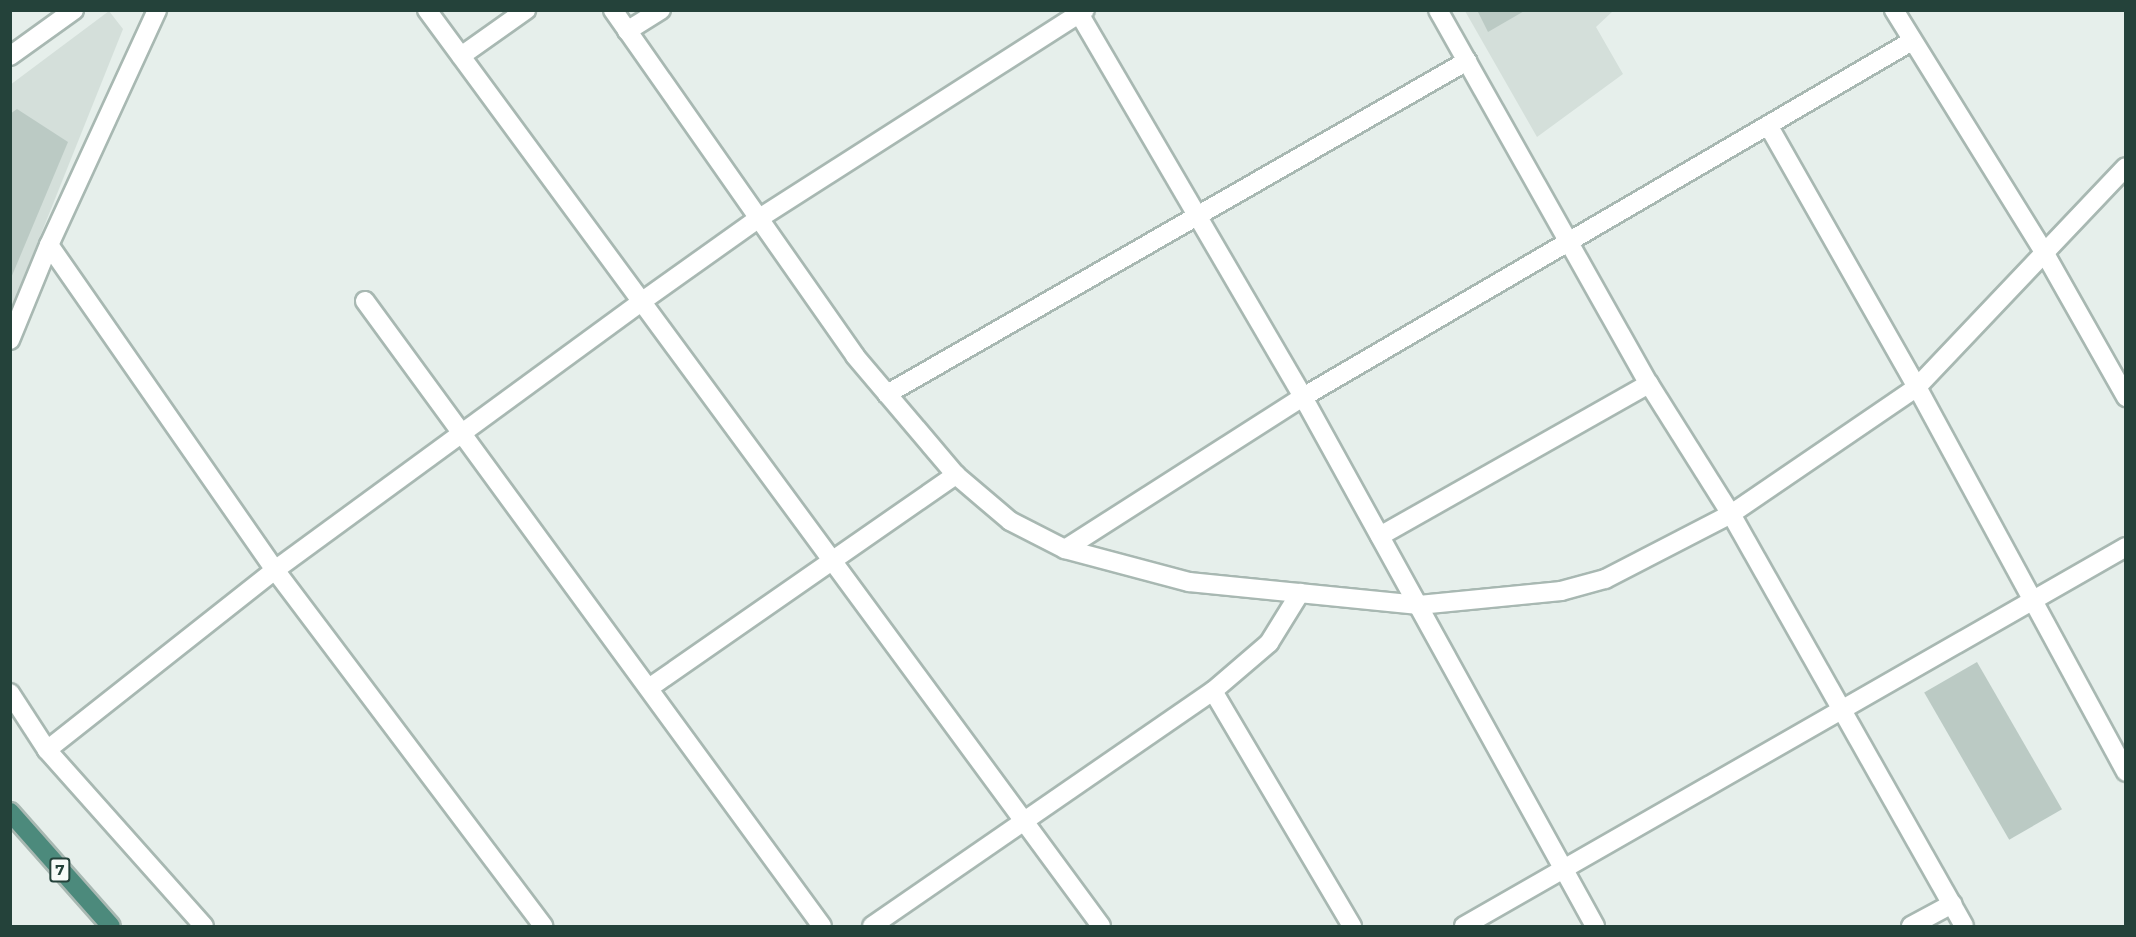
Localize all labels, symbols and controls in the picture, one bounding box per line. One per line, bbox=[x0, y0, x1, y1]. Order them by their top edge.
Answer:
road number: 7 bbox=[48, 858, 72, 882]

